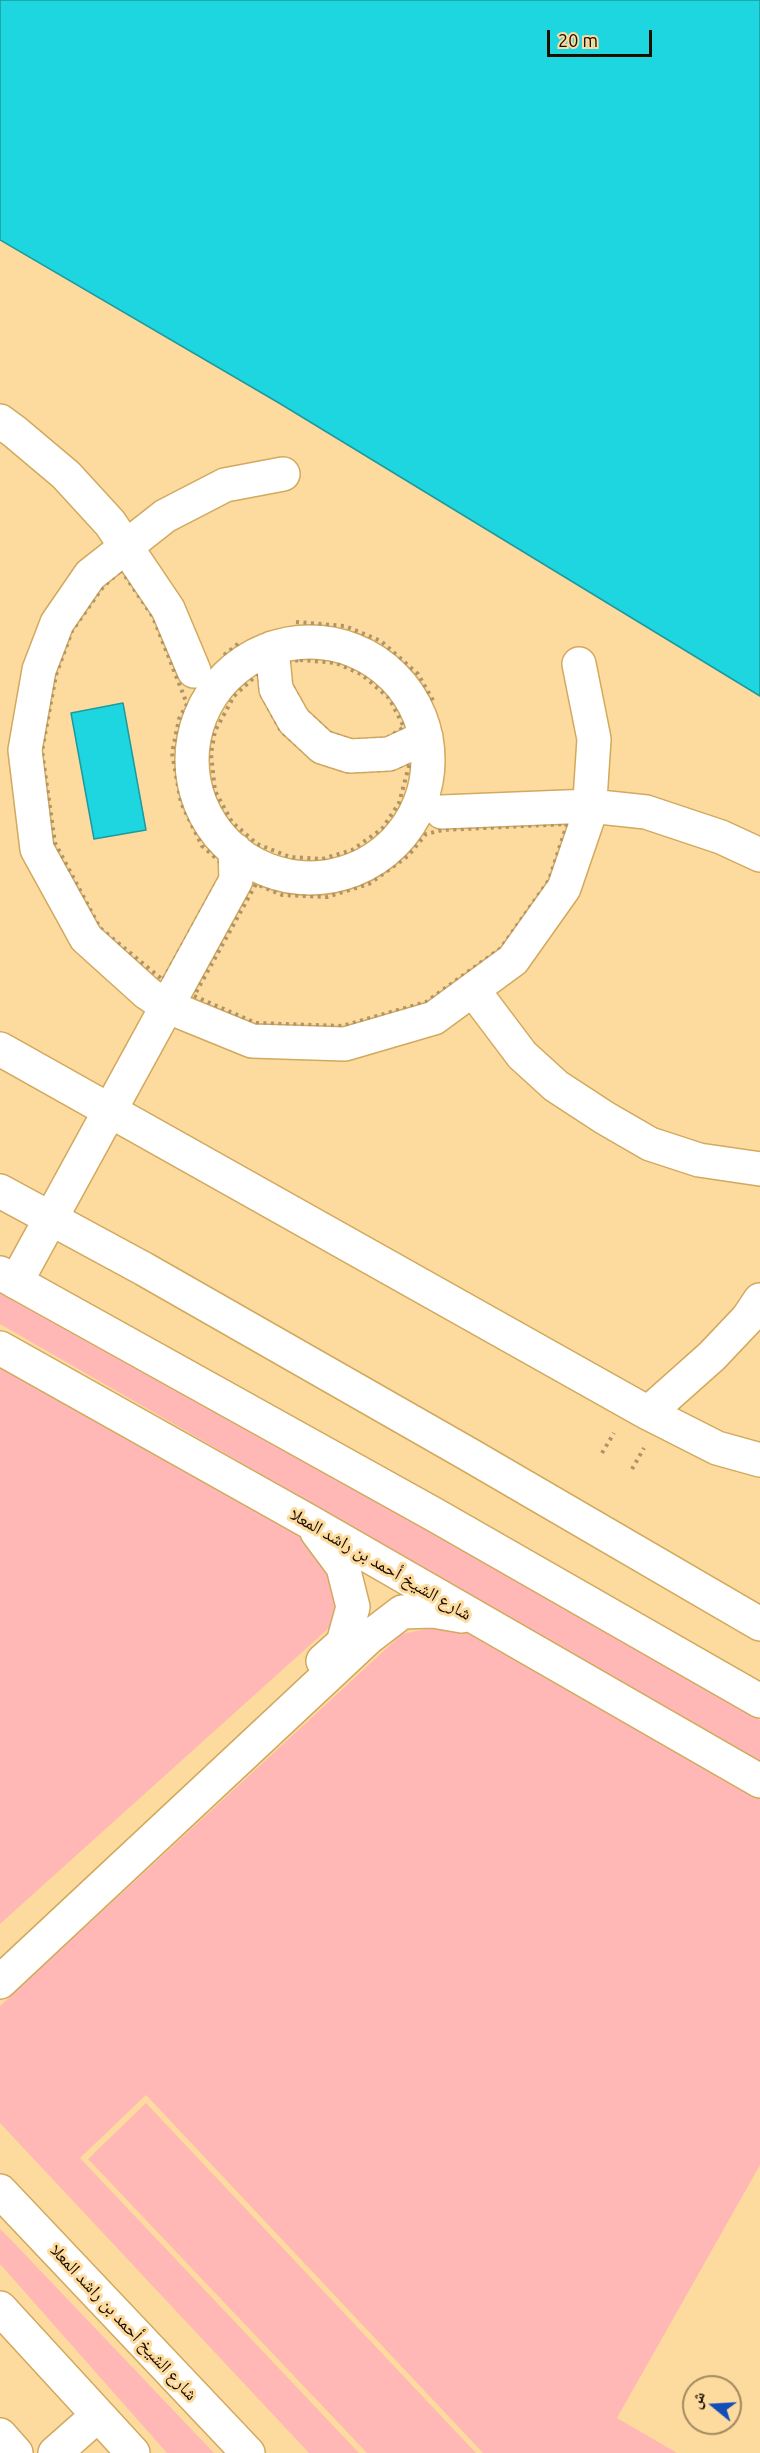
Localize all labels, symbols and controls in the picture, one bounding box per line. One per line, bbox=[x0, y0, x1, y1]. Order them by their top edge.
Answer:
scale bar bbox=[550, 18, 655, 56]
text: 20 m bbox=[558, 30, 598, 50]
street label: شارع الشيخ أحمد بن راشد المعلا bbox=[286, 1503, 476, 1625]
street label: شارع الشيخ أحمد بن راشد المعلا bbox=[46, 2239, 202, 2405]
north arrow bbox=[682, 2375, 742, 2435]
text: ش bbox=[686, 2389, 708, 2411]

